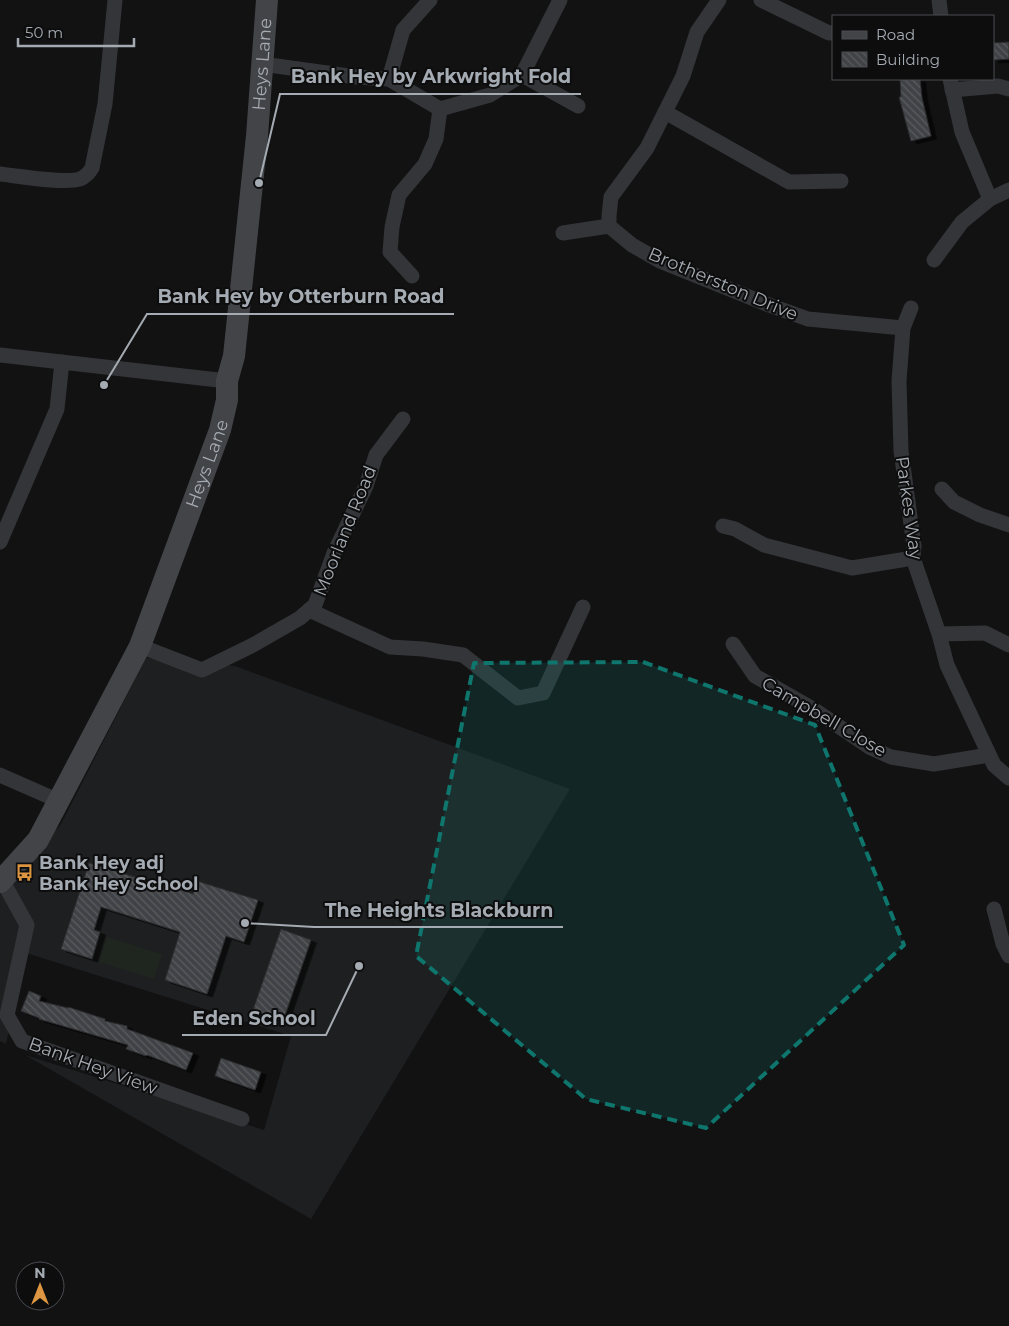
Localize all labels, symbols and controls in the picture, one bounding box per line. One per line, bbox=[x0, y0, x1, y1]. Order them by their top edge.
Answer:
scale bar bbox=[18, 15, 134, 47]
legend bbox=[832, 15, 994, 80]
street label: Heys Lane bbox=[248, 17, 277, 111]
text: 50 m bbox=[25, 23, 63, 42]
text: Road bbox=[876, 25, 915, 44]
text: Building bbox=[876, 50, 940, 69]
callout: Bank Hey by Arkwright Fold bbox=[280, 60, 581, 94]
text: Bank Hey by Arkwright Fold bbox=[291, 65, 571, 88]
street label: Brotherston Drive bbox=[645, 243, 801, 326]
callout: Bank Hey by Otterburn Road bbox=[147, 280, 454, 314]
text: Bank Hey by Otterburn Road bbox=[157, 285, 445, 308]
street label: Heys Lane bbox=[181, 417, 233, 511]
street label: Parkes Way bbox=[891, 455, 927, 561]
street label: Moorland Road bbox=[309, 463, 381, 599]
street label: Campbell Close bbox=[758, 672, 890, 762]
place label: Bank Hey adj Bank Hey School bbox=[39, 852, 199, 895]
bus stop icon: Bank Hey adj Bank Hey School bbox=[15, 863, 35, 883]
callout: The Heights Blackburn bbox=[314, 893, 563, 927]
text: The Heights Blackburn bbox=[325, 899, 553, 922]
callout: Eden School bbox=[182, 1001, 326, 1035]
text: Eden School bbox=[192, 1007, 316, 1030]
street label: Bank Hey View bbox=[26, 1033, 160, 1100]
north arrow bbox=[15, 1261, 65, 1311]
text: N bbox=[34, 1264, 46, 1282]

